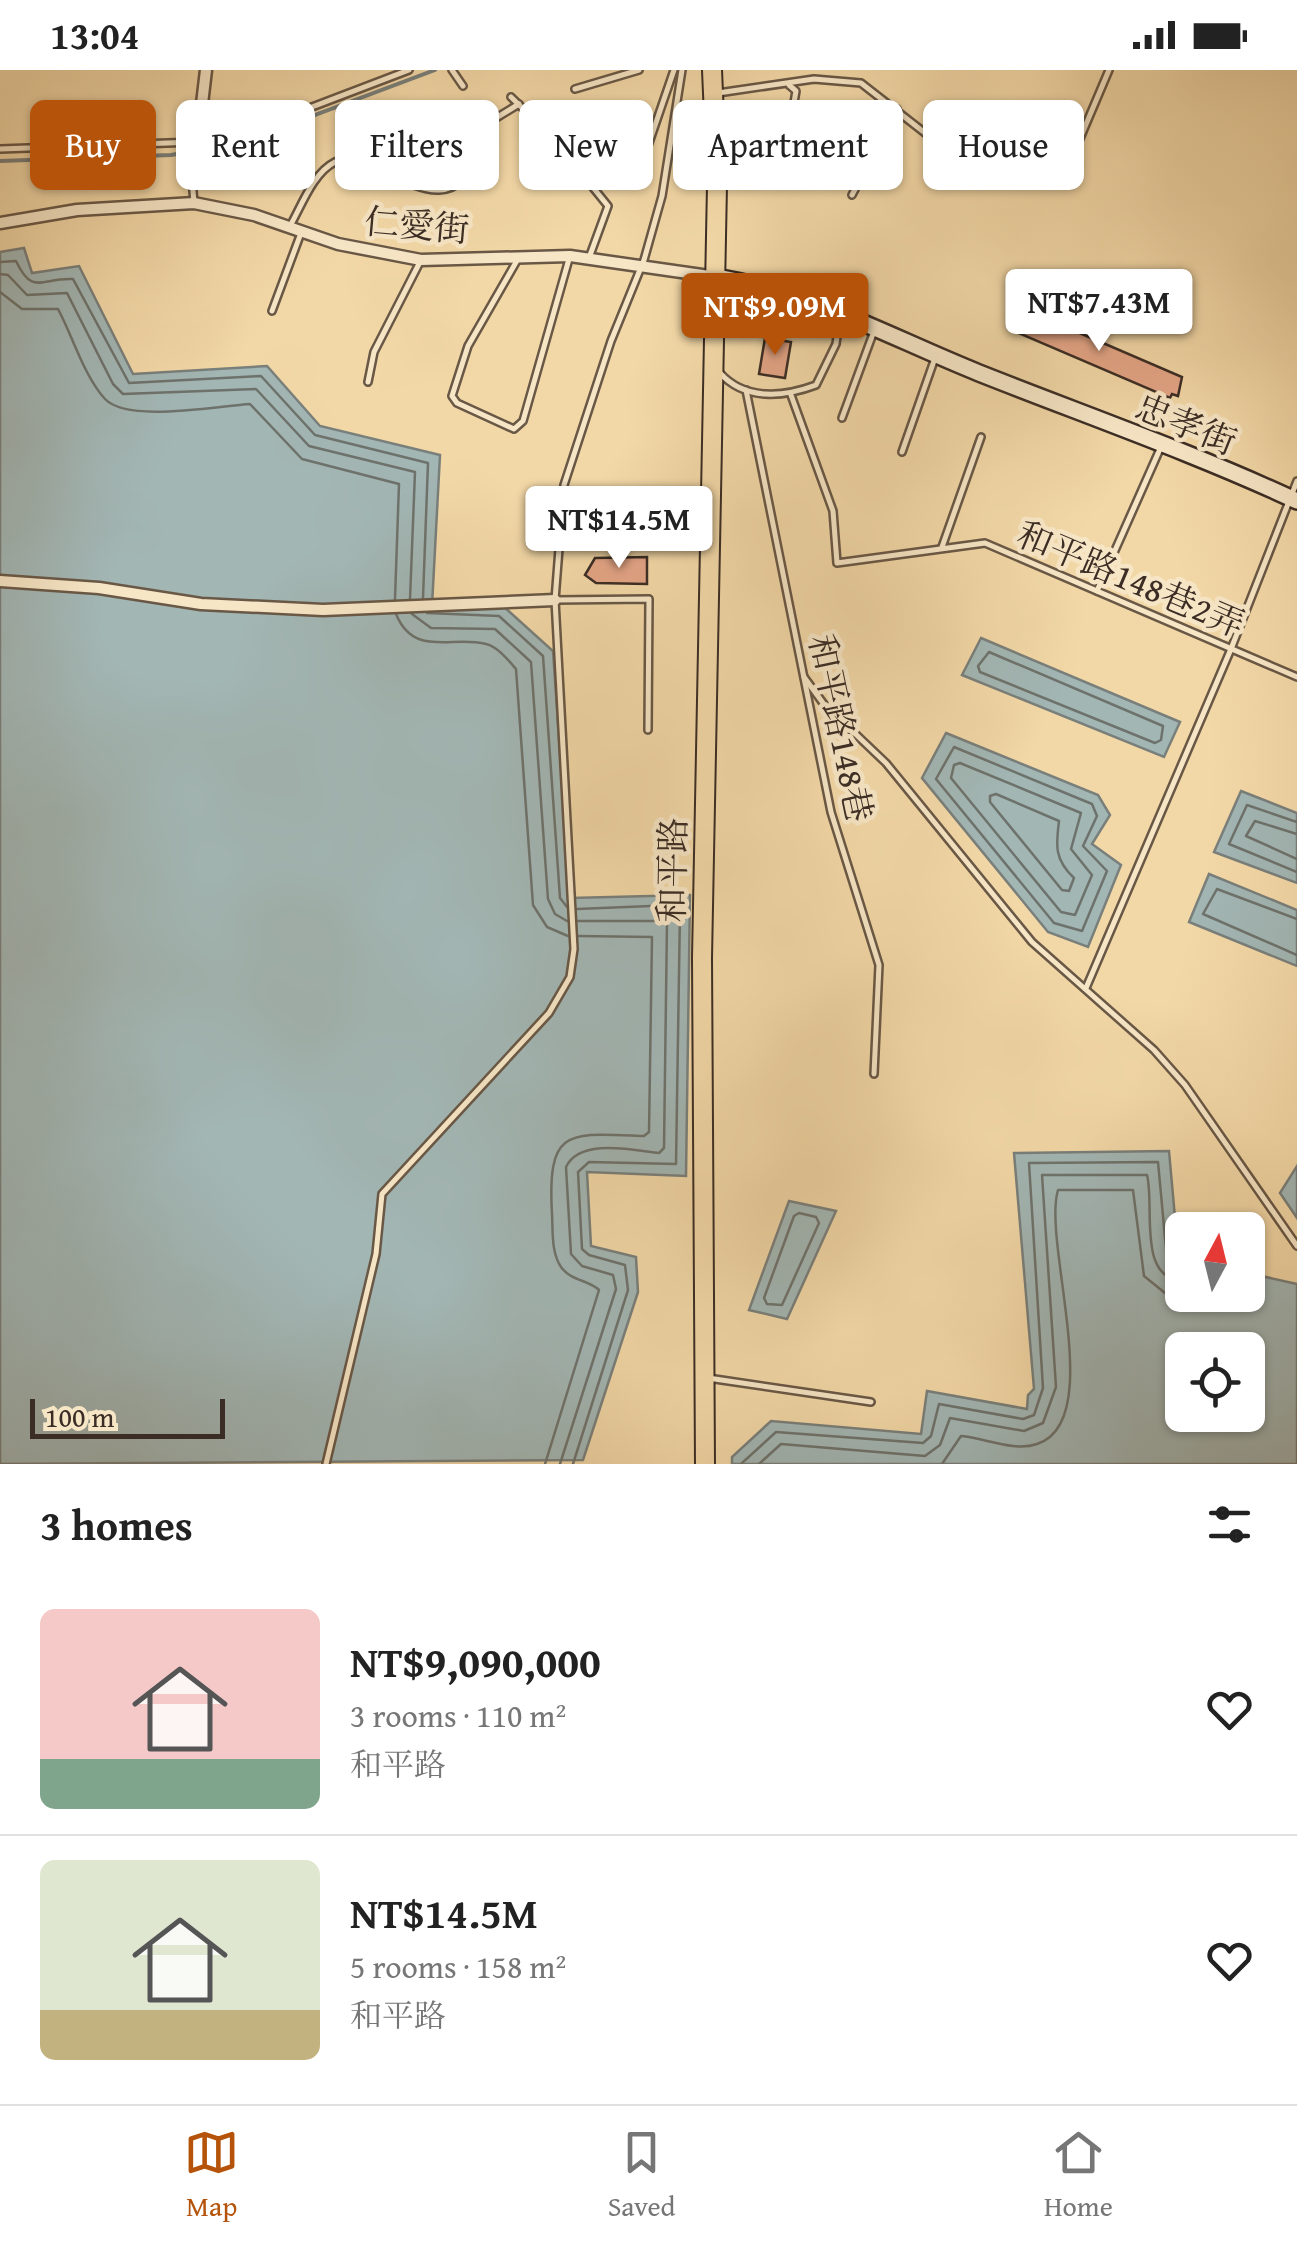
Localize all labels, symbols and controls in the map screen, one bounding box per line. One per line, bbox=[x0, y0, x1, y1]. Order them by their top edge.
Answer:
text: 13:04 bbox=[50, 7, 140, 63]
chip: Buy bbox=[30, 100, 156, 190]
chip: Rent bbox=[176, 100, 315, 190]
chip: Filters bbox=[335, 100, 499, 190]
chip: New bbox=[519, 100, 653, 190]
chip: Apartment bbox=[673, 100, 903, 190]
chip: House bbox=[923, 100, 1084, 190]
street label: 仁愛街 bbox=[362, 195, 472, 255]
pin: NT$7.43M bbox=[996, 269, 1202, 354]
pin: NT$9.09M bbox=[672, 273, 878, 358]
text: NT$7.43M bbox=[1027, 278, 1171, 325]
text: NT$9.09M bbox=[703, 282, 847, 329]
street label: 忠孝街 bbox=[1128, 381, 1244, 467]
pin: NT$14.5M bbox=[516, 486, 722, 571]
text: NT$14.5M bbox=[547, 495, 691, 542]
street label: 和平路148巷2弄 bbox=[1009, 508, 1253, 650]
street label: 和平路148巷 bbox=[796, 629, 886, 827]
street label: 和平路 bbox=[646, 817, 698, 923]
north arrow bbox=[1165, 1212, 1265, 1312]
map controls bbox=[1165, 1212, 1265, 1432]
button: locate bbox=[1165, 1332, 1265, 1432]
scale bar bbox=[30, 1394, 225, 1438]
text: 100 m bbox=[45, 1396, 114, 1437]
text: 3 homes bbox=[40, 1494, 193, 1555]
icon: filters bbox=[1202, 1497, 1257, 1552]
text: NT$9,090,000 bbox=[350, 1631, 601, 1692]
icon: home bbox=[120, 1649, 240, 1769]
icon: heart bbox=[1202, 1682, 1257, 1737]
text: 3 rooms · 110 m² bbox=[350, 1692, 566, 1739]
text: 和平路 bbox=[350, 1741, 446, 1788]
text: NT$14.5M bbox=[350, 1882, 538, 1943]
icon: home bbox=[120, 1900, 240, 2020]
icon: heart bbox=[1202, 1933, 1257, 1988]
text: 5 rooms · 158 m² bbox=[350, 1943, 566, 1990]
text: 和平路 bbox=[350, 1992, 446, 2039]
tab: Map bbox=[184, 2125, 239, 2226]
tab: Saved bbox=[608, 2125, 675, 2226]
tab: Home bbox=[1044, 2125, 1113, 2226]

